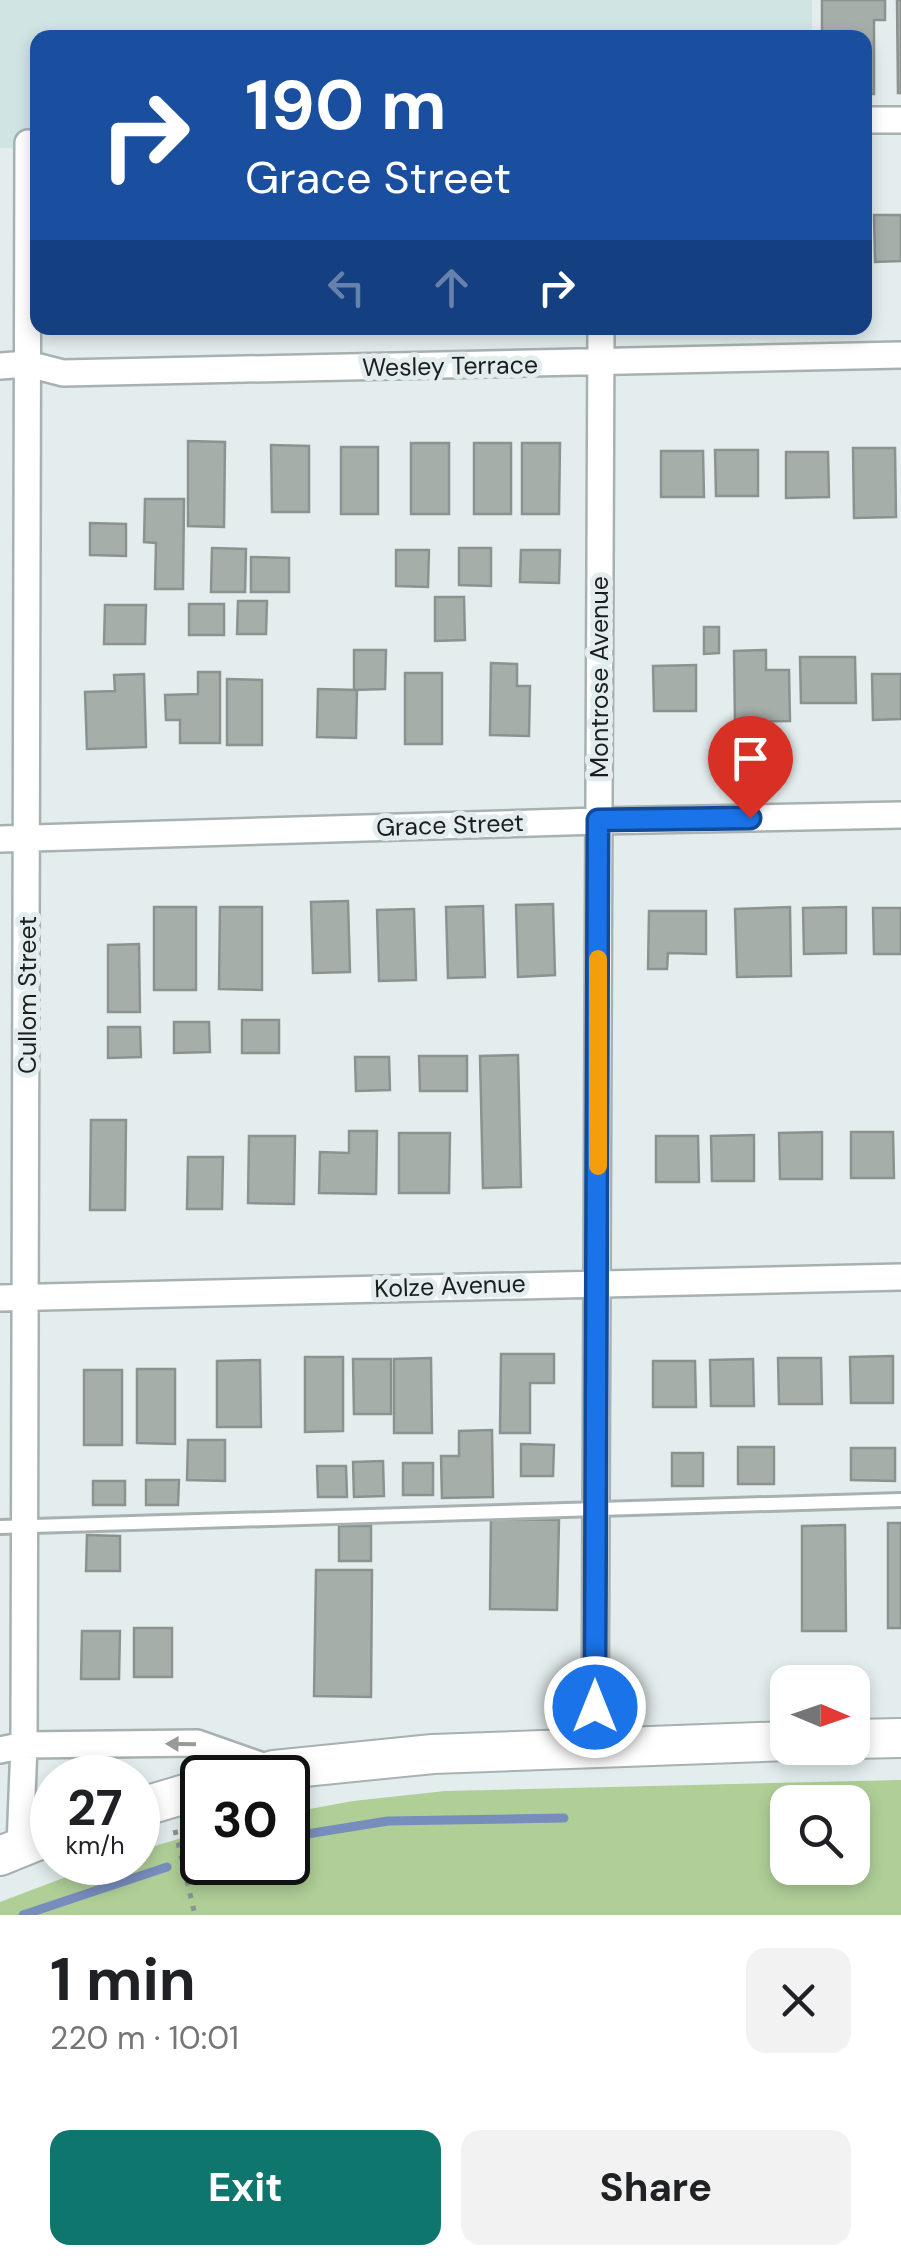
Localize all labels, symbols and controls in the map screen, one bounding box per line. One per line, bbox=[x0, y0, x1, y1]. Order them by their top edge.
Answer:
text: 190 m bbox=[245, 60, 447, 151]
icon: right bbox=[80, 70, 210, 200]
text: Grace Street bbox=[245, 148, 511, 207]
icon: left bbox=[319, 260, 374, 315]
icon: ahead bbox=[424, 260, 479, 315]
icon: right bbox=[529, 260, 584, 315]
street label: Wesley Terrace bbox=[362, 348, 538, 384]
street label: Montrose Avenue bbox=[583, 576, 616, 778]
pin bbox=[708, 716, 793, 819]
icon: arrive bbox=[723, 731, 778, 786]
street label: Grace Street bbox=[376, 806, 524, 844]
street label: Cullom Street bbox=[11, 916, 44, 1074]
street label: Kolze Avenue bbox=[374, 1267, 526, 1305]
position arrow bbox=[543, 1655, 647, 1759]
north arrow bbox=[770, 1665, 870, 1765]
map controls bbox=[770, 1665, 870, 1885]
one-way arrow bbox=[165, 1735, 197, 1751]
speed limit sign: 30 bbox=[180, 1755, 310, 1885]
text: 27 bbox=[67, 1775, 123, 1841]
button: search bbox=[770, 1785, 870, 1885]
text: km/h bbox=[65, 1829, 125, 1862]
text: 1 min bbox=[50, 1940, 196, 2019]
button: close bbox=[746, 1948, 851, 2053]
text: 220 m · 10:01 bbox=[50, 2017, 239, 2059]
button: Exit bbox=[50, 2130, 441, 2245]
button: Share bbox=[461, 2130, 851, 2245]

